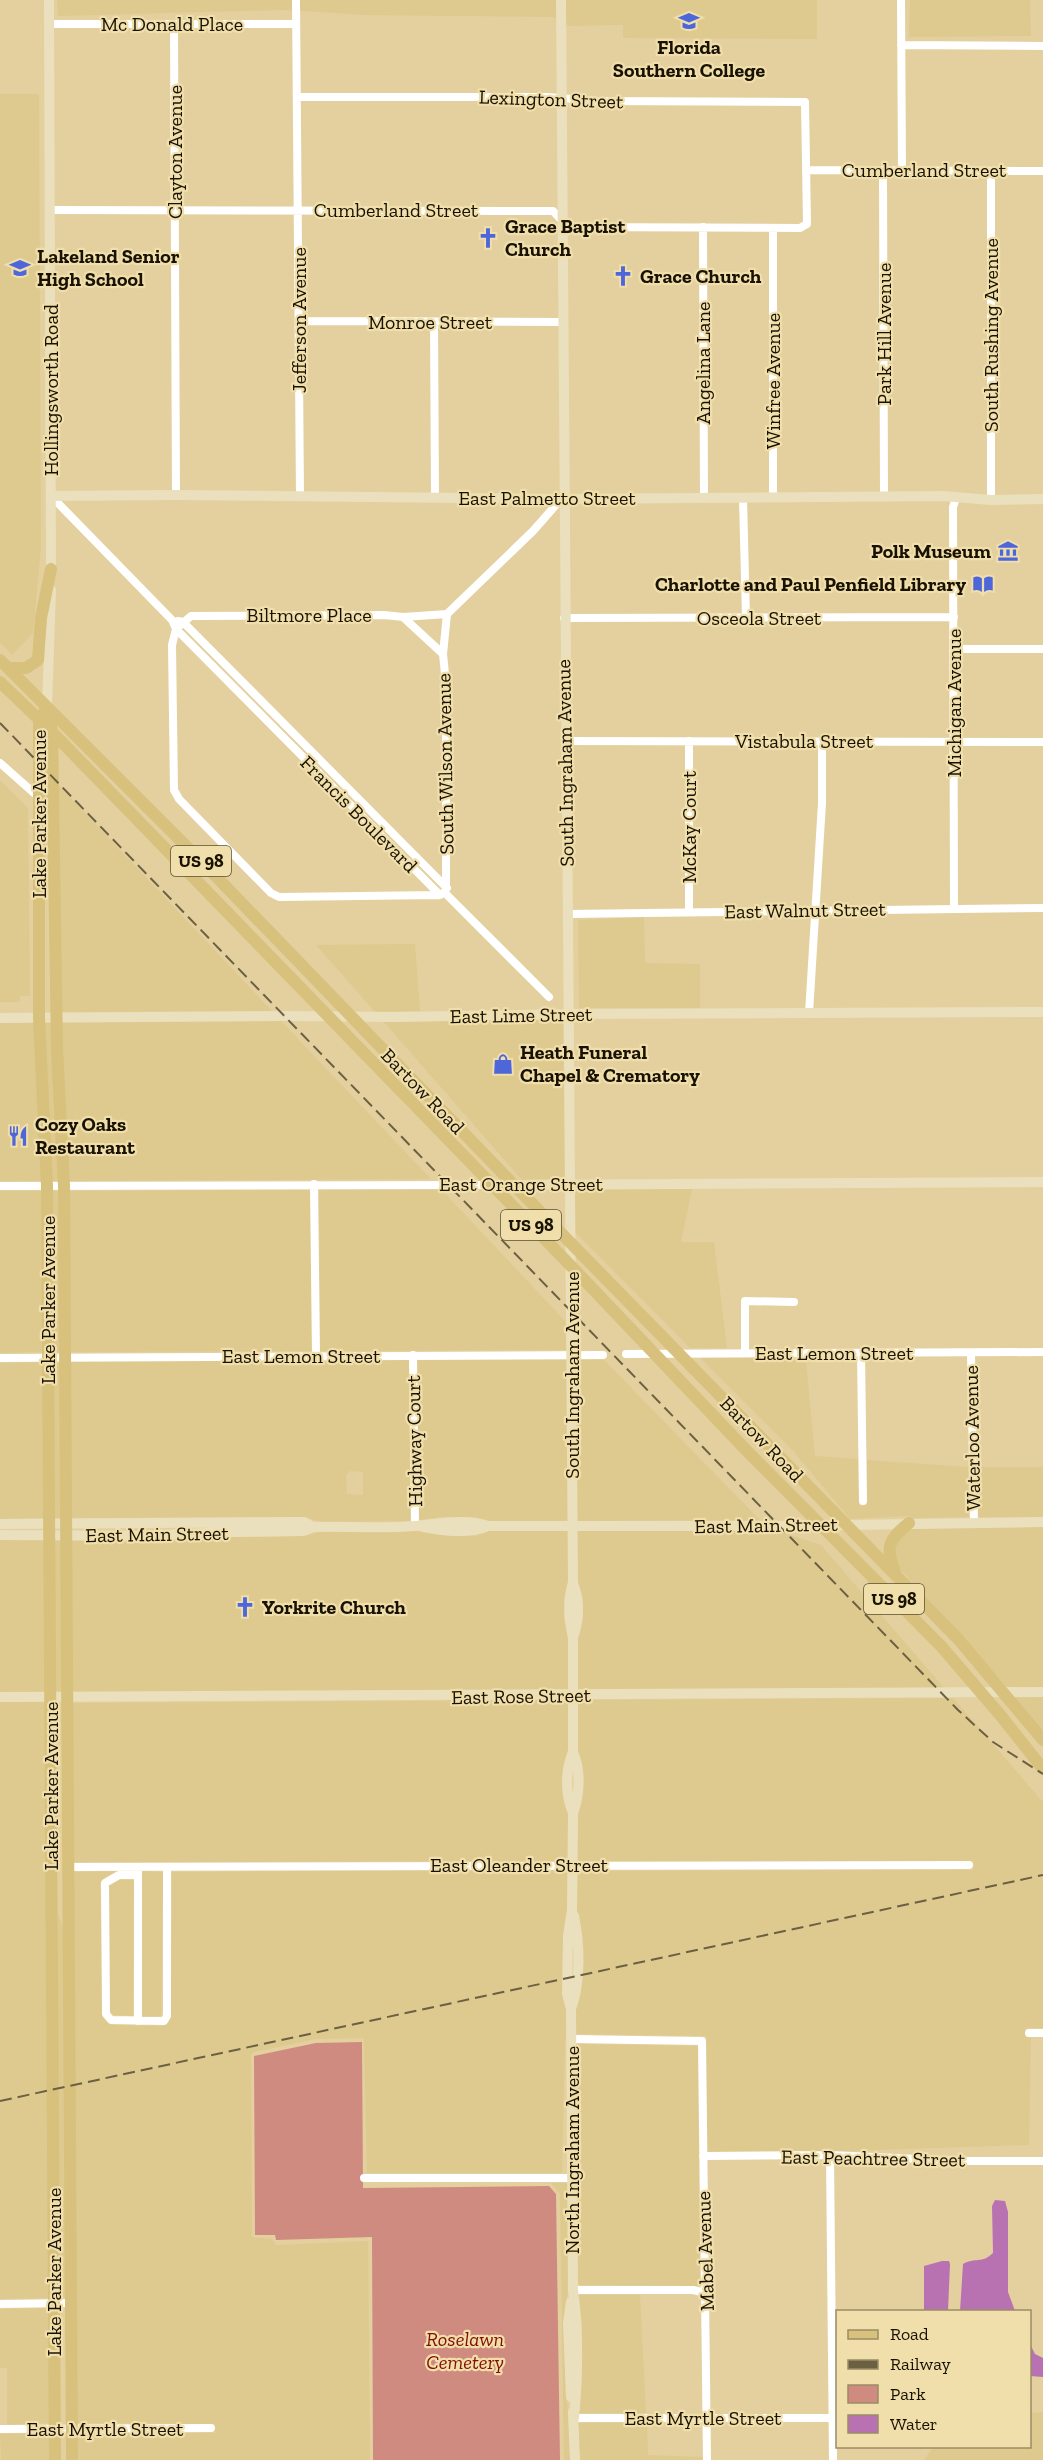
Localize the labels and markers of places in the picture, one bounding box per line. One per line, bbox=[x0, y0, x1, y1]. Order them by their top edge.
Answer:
school or university icon: Florida Southern College bbox=[677, 9, 701, 33]
place label: Florida Southern College bbox=[613, 35, 766, 82]
place label: Grace Baptist Church bbox=[505, 214, 626, 261]
church icon: Grace Baptist Church bbox=[476, 226, 500, 250]
place label: Lakeland Senior High School bbox=[37, 244, 180, 291]
school or university icon: Lakeland Senior High School bbox=[8, 256, 32, 280]
church icon: Grace Church bbox=[611, 264, 635, 288]
place label: Grace Church bbox=[640, 264, 762, 288]
place label: Polk Museum bbox=[871, 539, 991, 563]
museum icon: Polk Museum bbox=[996, 539, 1020, 563]
place label: Charlotte and Paul Penfield Library bbox=[655, 572, 966, 596]
library icon: Charlotte and Paul Penfield Library bbox=[971, 572, 995, 596]
place label: Heath Funeral Chapel & Crematory bbox=[520, 1040, 700, 1087]
shop icon: Heath Funeral Chapel & Crematory bbox=[491, 1052, 515, 1076]
place label: Cozy Oaks Restaurant bbox=[35, 1112, 136, 1159]
restaurant icon: Cozy Oaks Restaurant bbox=[6, 1124, 30, 1148]
church icon: Yorkrite Church bbox=[233, 1595, 257, 1619]
place label: Yorkrite Church bbox=[262, 1595, 406, 1619]

